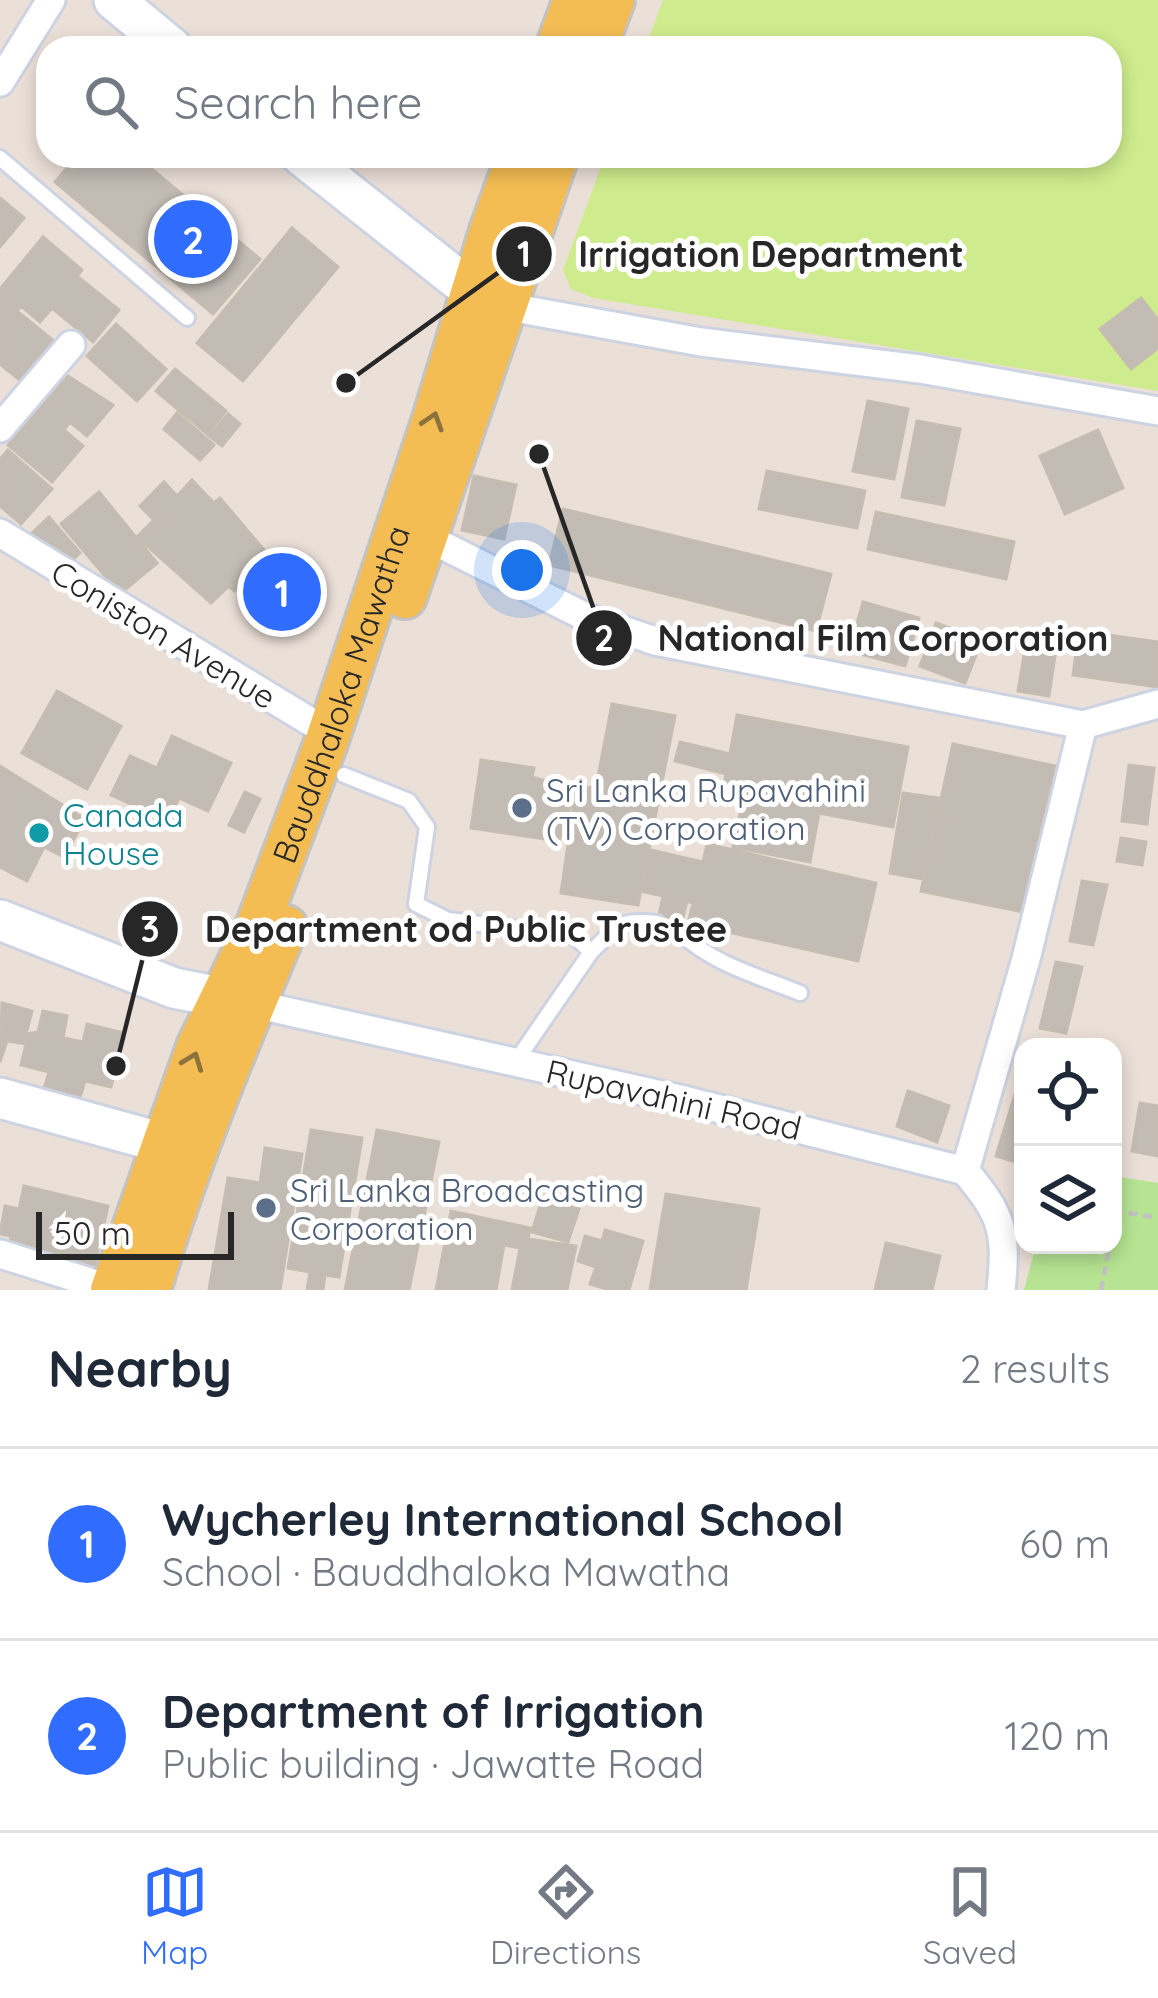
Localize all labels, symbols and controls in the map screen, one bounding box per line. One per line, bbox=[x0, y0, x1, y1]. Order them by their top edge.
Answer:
search box bbox=[36, 36, 1122, 168]
icon: search bbox=[78, 69, 144, 135]
text: Search here bbox=[174, 74, 422, 130]
pin: 2 bbox=[154, 194, 232, 284]
callout: Irrigation Department bbox=[494, 218, 988, 290]
text: 1 bbox=[517, 231, 531, 276]
text: Irrigation Department bbox=[578, 231, 964, 276]
one-way arrow bbox=[419, 411, 444, 432]
street label: Bauddhaloka Mawatha bbox=[262, 520, 418, 868]
your location bbox=[492, 540, 552, 600]
pin: 1 bbox=[243, 547, 321, 637]
street label: Coniston Avenue bbox=[44, 551, 284, 717]
callout: National Film Corporation bbox=[574, 602, 1133, 674]
text: 2 bbox=[594, 615, 614, 660]
text: National Film Corporation bbox=[657, 615, 1109, 660]
place label: Sri Lanka Rupavahini (TV) Corporation bbox=[546, 769, 866, 848]
place label: Canada House bbox=[63, 794, 184, 873]
marker: Sri Lanka Rupavahini (TV) Corporation bbox=[509, 795, 535, 821]
marker: Canada House bbox=[26, 820, 52, 846]
callout: Department od Public Trustee bbox=[120, 893, 751, 965]
text: 3 bbox=[140, 906, 160, 951]
text: Department od Public Trustee bbox=[205, 906, 727, 951]
map controls bbox=[1014, 1038, 1122, 1254]
button: locate bbox=[1014, 1038, 1122, 1146]
street label: Rupavahini Road bbox=[543, 1050, 805, 1148]
one-way arrow bbox=[179, 1052, 204, 1073]
button: layers bbox=[1014, 1146, 1122, 1254]
place label: Sri Lanka Broadcasting Corporation bbox=[290, 1169, 644, 1248]
marker: Sri Lanka Broadcasting Corporation bbox=[253, 1195, 279, 1221]
scale bar bbox=[36, 1206, 234, 1259]
text: 50 m bbox=[54, 1212, 131, 1253]
text: Nearby bbox=[48, 1336, 232, 1400]
text: 2 results bbox=[960, 1344, 1110, 1393]
text: Wycherley International School bbox=[162, 1491, 844, 1547]
text: 1 bbox=[79, 1519, 95, 1568]
text: 60 m bbox=[1020, 1519, 1110, 1568]
text: School · Bauddhaloka Mawatha bbox=[162, 1547, 730, 1596]
text: Department of Irrigation bbox=[162, 1683, 704, 1739]
text: 2 bbox=[76, 1711, 98, 1760]
text: 120 m bbox=[1005, 1711, 1110, 1760]
text: Public building · Jawatte Road bbox=[162, 1739, 704, 1788]
tab: Map bbox=[141, 1859, 208, 1972]
tab: Directions bbox=[490, 1859, 641, 1972]
tab: Saved bbox=[923, 1859, 1017, 1972]

